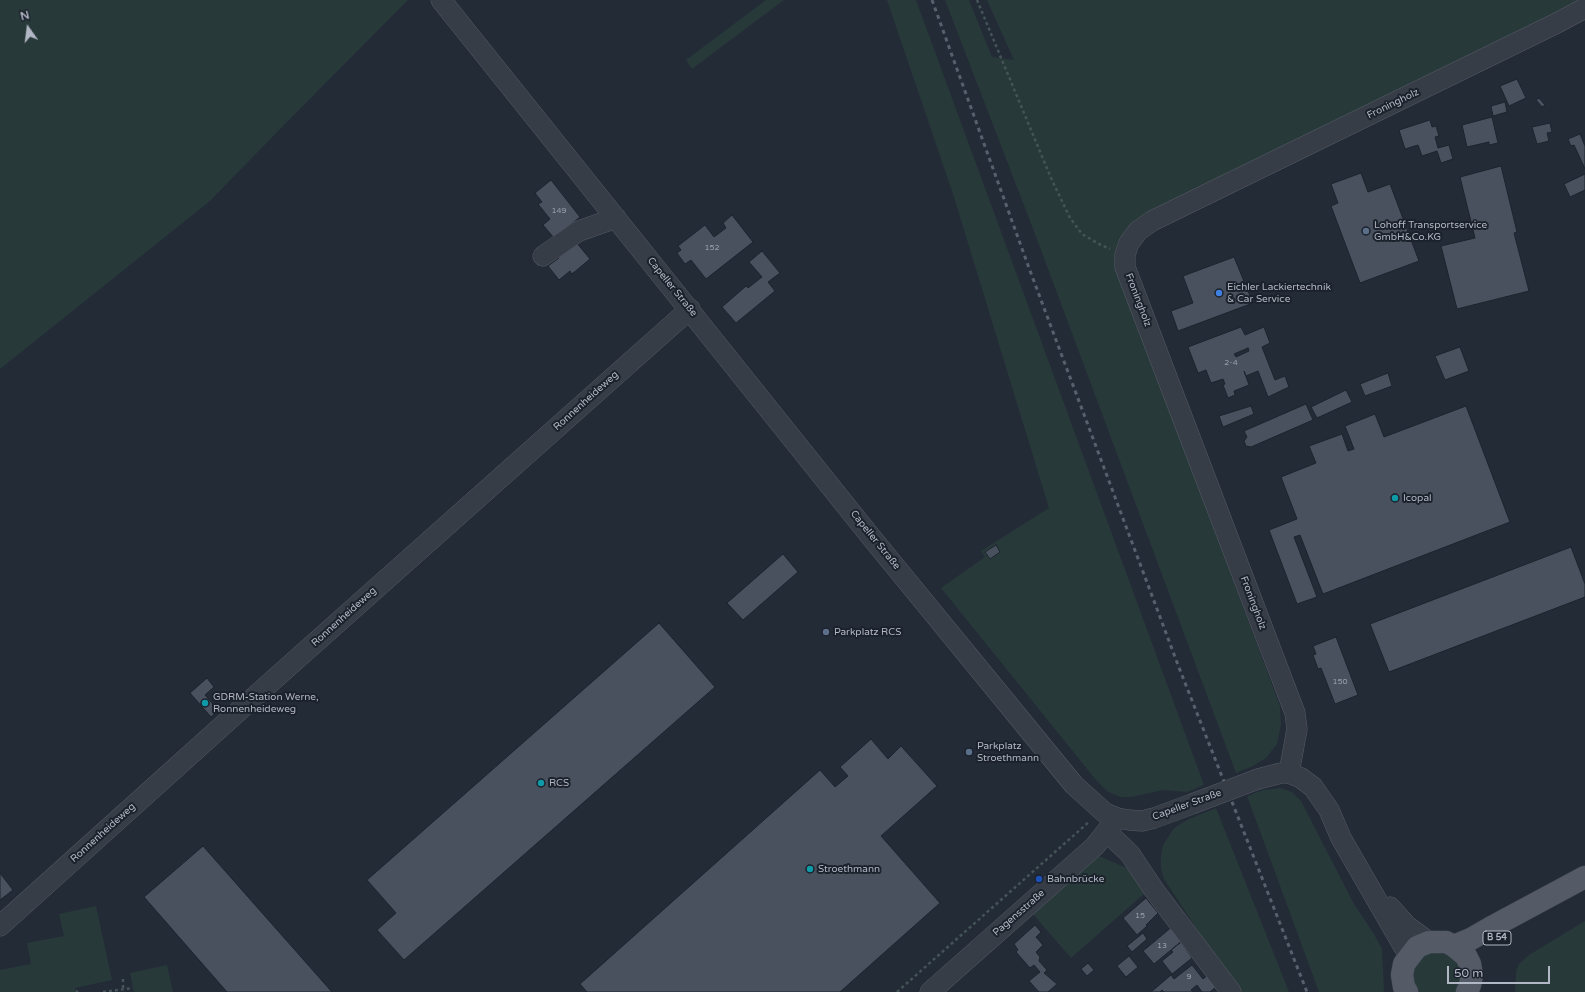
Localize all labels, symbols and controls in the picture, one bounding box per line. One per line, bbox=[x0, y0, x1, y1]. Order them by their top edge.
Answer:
north arrow bbox=[8, 8, 48, 48]
text: N bbox=[19, 8, 31, 23]
street label: Froningholz bbox=[1365, 86, 1421, 122]
house number: 149 bbox=[551, 206, 567, 216]
place label: Lohoff Transportservice GmbH&Co.KG bbox=[1374, 219, 1487, 242]
marker: Lohoff Transportservice GmbH&Co.KG bbox=[1361, 226, 1371, 236]
house number: 152 bbox=[704, 243, 720, 253]
street label: Capeller Straße bbox=[645, 255, 699, 319]
street label: Froningholz bbox=[1122, 272, 1154, 328]
place label: Eichler Lackiertechnik & Car Service bbox=[1227, 281, 1331, 304]
marker: Eichler Lackiertechnik & Car Service bbox=[1214, 288, 1224, 298]
house number: 2-4 bbox=[1224, 358, 1238, 368]
street label: Ronnenheideweg bbox=[551, 369, 621, 433]
place label: Icopal bbox=[1403, 492, 1431, 504]
marker: Icopal bbox=[1390, 493, 1400, 503]
street label: Capeller Straße bbox=[848, 508, 902, 572]
street label: Froningholz bbox=[1237, 575, 1269, 631]
street label: Ronnenheideweg bbox=[309, 585, 379, 649]
place label: Parkplatz RCS bbox=[834, 626, 901, 638]
marker: Parkplatz RCS bbox=[821, 627, 831, 637]
house number: 150 bbox=[1332, 677, 1348, 687]
place label: GDRM-Station Werne, Ronnenheideweg bbox=[213, 691, 319, 714]
marker: GDRM-Station Werne, Ronnenheideweg bbox=[200, 698, 210, 708]
place label: Parkplatz Stroethmann bbox=[977, 740, 1039, 764]
marker: Parkplatz Stroethmann bbox=[964, 747, 974, 757]
place label: RCS bbox=[549, 777, 569, 789]
marker: RCS bbox=[536, 778, 546, 788]
street label: Capeller Straße bbox=[1151, 787, 1223, 823]
street label: Ronnenheideweg bbox=[68, 801, 138, 865]
place label: Stroethmann bbox=[818, 863, 880, 875]
marker: Stroethmann bbox=[805, 864, 815, 874]
place label: Bahnbrücke bbox=[1047, 873, 1104, 885]
marker: Bahnbrücke bbox=[1034, 874, 1044, 884]
street label: Pagensstraße bbox=[991, 887, 1047, 939]
house number: 15 bbox=[1135, 911, 1145, 921]
road number: B 54 bbox=[1483, 931, 1511, 945]
house number: 13 bbox=[1157, 941, 1167, 951]
scale bar bbox=[1449, 958, 1552, 984]
text: 50 m bbox=[1454, 966, 1483, 980]
house number: 9 bbox=[1186, 972, 1192, 982]

